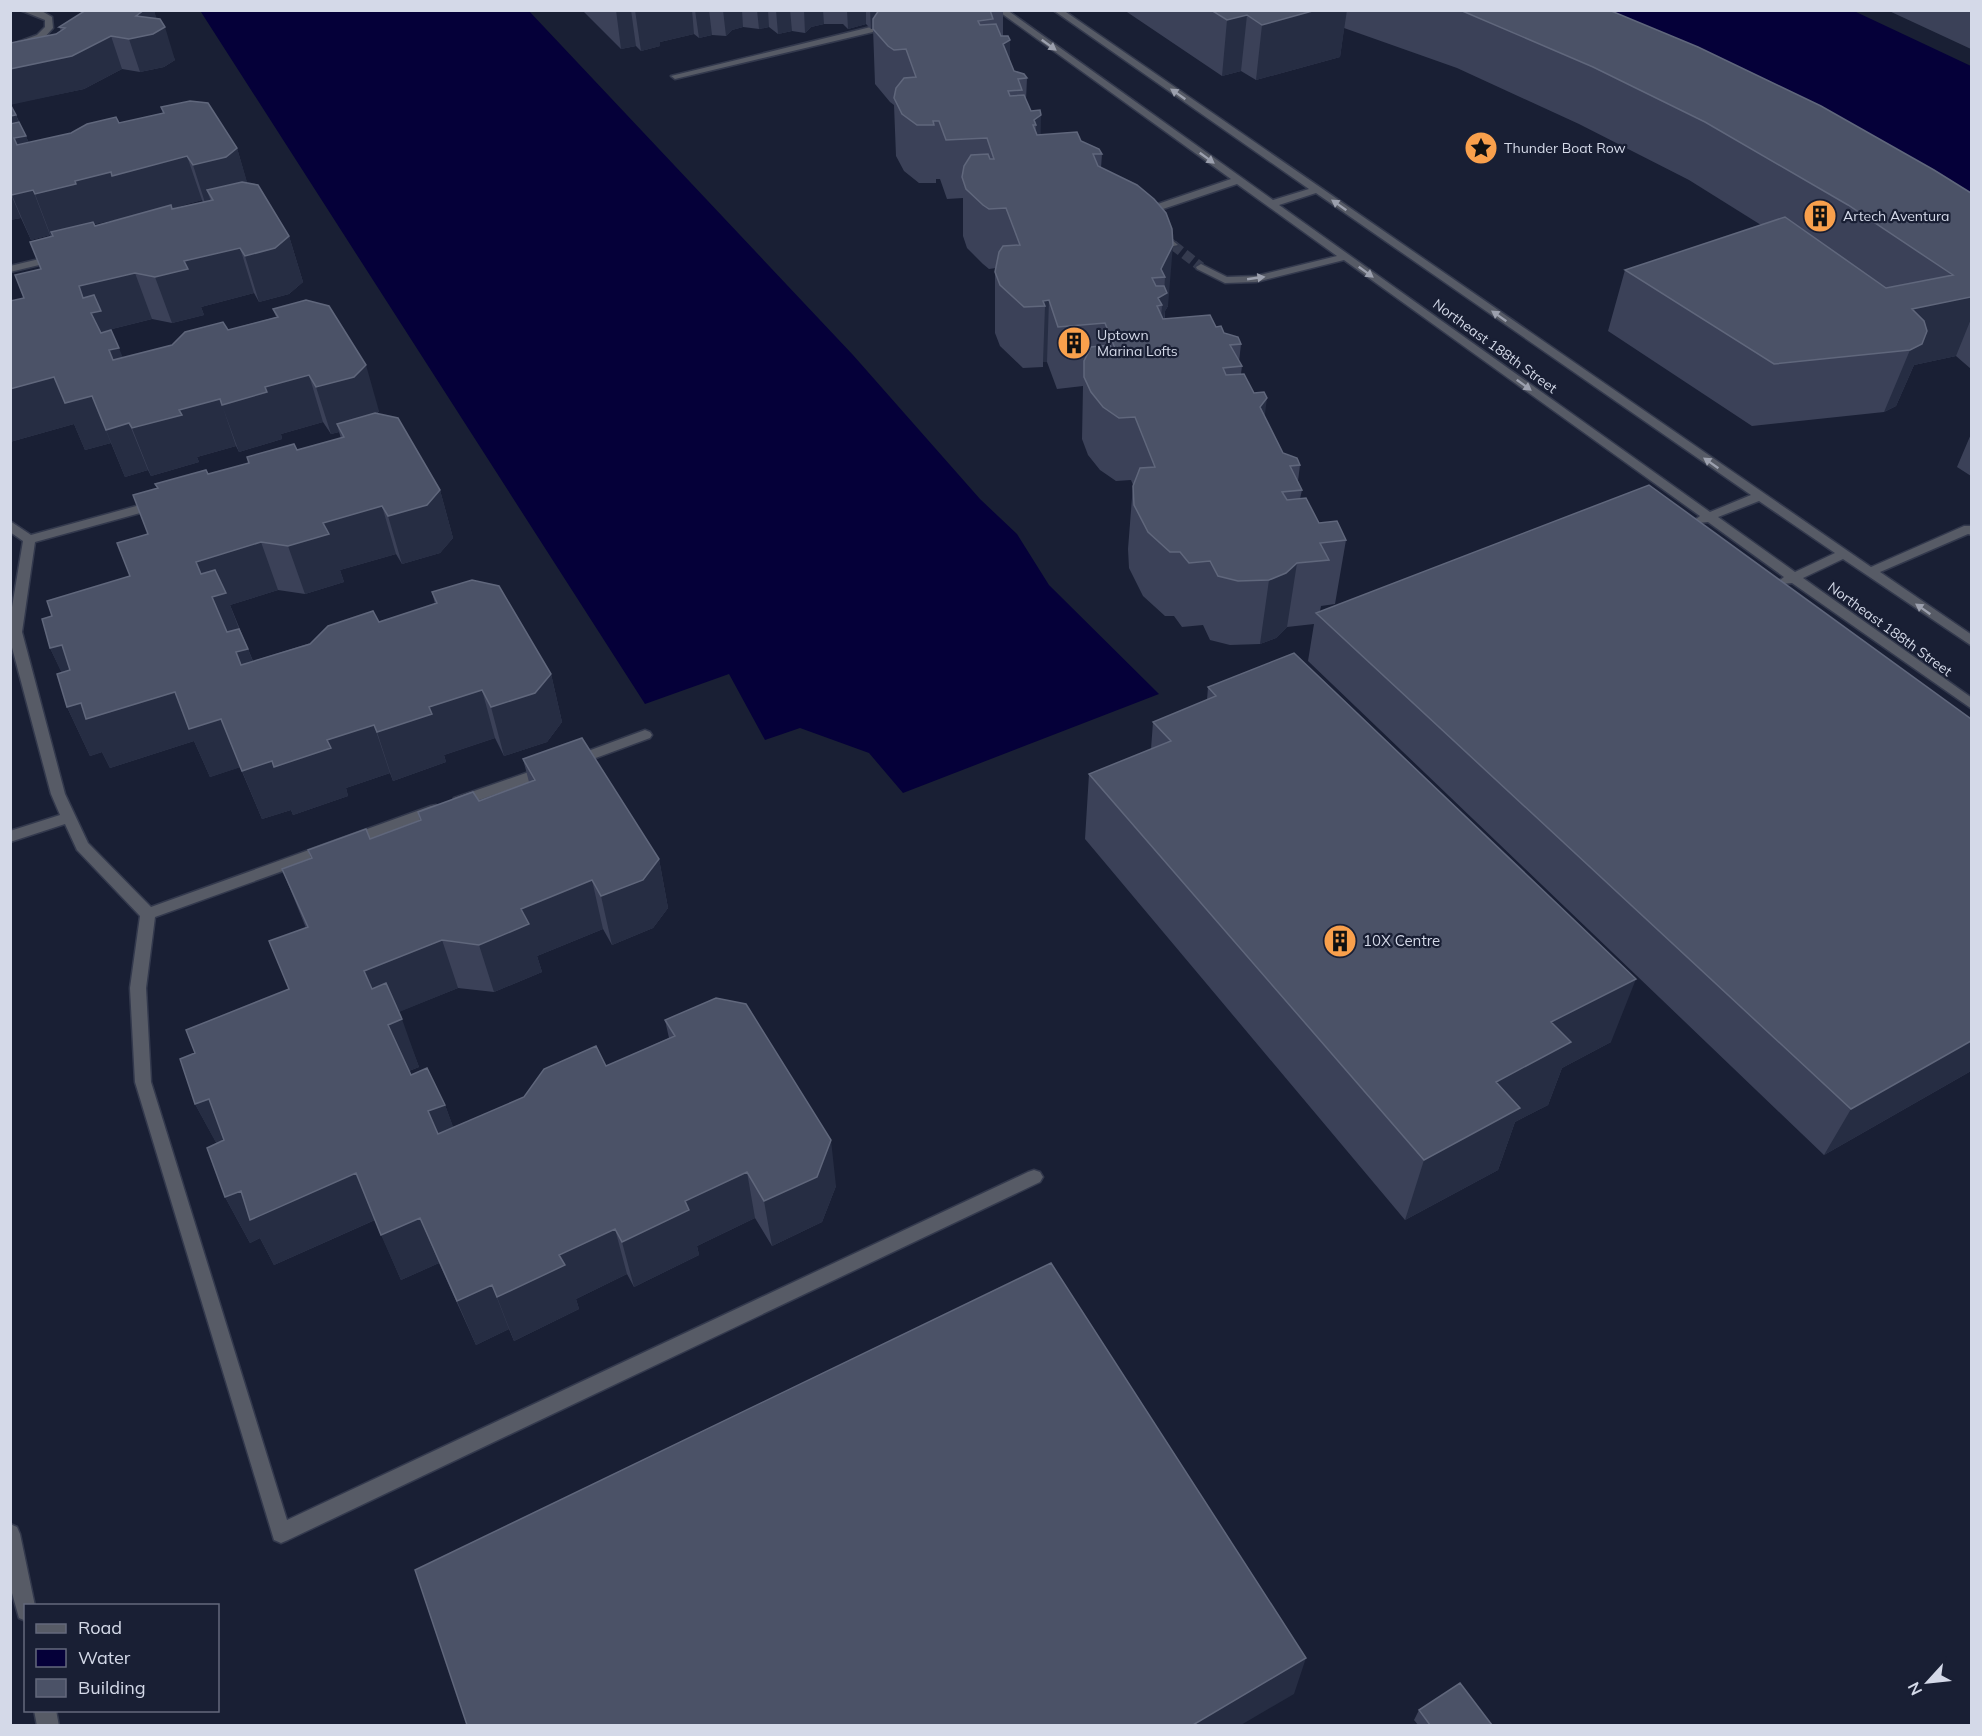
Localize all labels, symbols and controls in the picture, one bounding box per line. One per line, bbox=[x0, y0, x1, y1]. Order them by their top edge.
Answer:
one-way arrow bbox=[1041, 38, 1056, 50]
one-way arrow bbox=[1171, 88, 1187, 100]
place icon: Thunder Boat Row bbox=[1463, 130, 1499, 166]
place label: Thunder Boat Row bbox=[1504, 139, 1626, 157]
one-way arrow bbox=[1199, 152, 1215, 164]
building icon: Artech Aventura bbox=[1802, 198, 1838, 234]
one-way arrow bbox=[1331, 199, 1347, 211]
place label: Artech Aventura bbox=[1843, 207, 1949, 225]
one-way arrow bbox=[1358, 265, 1373, 277]
one-way arrow bbox=[1246, 273, 1265, 282]
street label: Northeast 188th Street bbox=[1429, 295, 1561, 397]
one-way arrow bbox=[1492, 310, 1508, 322]
building icon: Uptown Marina Lofts bbox=[1056, 325, 1092, 361]
place label: Uptown Marina Lofts bbox=[1097, 326, 1178, 360]
one-way arrow bbox=[1516, 379, 1532, 391]
one-way arrow bbox=[1704, 457, 1720, 469]
street label: Northeast 188th Street bbox=[1824, 578, 1956, 680]
one-way arrow bbox=[1916, 603, 1932, 615]
building icon: 10X Centre bbox=[1322, 923, 1358, 959]
place label: 10X Centre bbox=[1363, 931, 1440, 950]
legend bbox=[24, 1604, 219, 1712]
text: Road bbox=[78, 1616, 122, 1639]
text: Water bbox=[78, 1646, 131, 1669]
north arrow bbox=[1898, 1652, 1958, 1712]
text: Building bbox=[78, 1676, 146, 1699]
text: N bbox=[1903, 1679, 1926, 1699]

